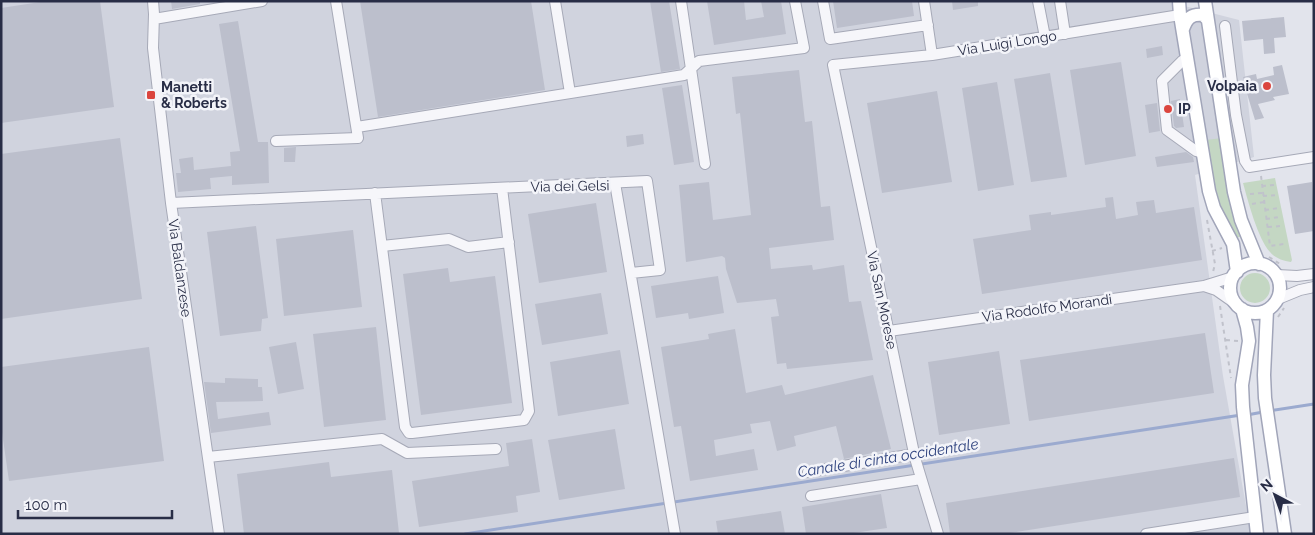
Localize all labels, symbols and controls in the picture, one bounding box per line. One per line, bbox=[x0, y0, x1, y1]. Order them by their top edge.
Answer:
street label: Via Luigi Longo bbox=[956, 27, 1058, 59]
place label: Volpaia bbox=[1207, 78, 1257, 94]
place label: Manetti & Roberts bbox=[161, 79, 227, 111]
marker: Volpaia bbox=[1261, 80, 1273, 92]
marker: Manetti & Roberts bbox=[145, 89, 157, 101]
place label: IP bbox=[1178, 101, 1191, 117]
marker: IP bbox=[1162, 103, 1174, 115]
street label: Via dei Gelsi bbox=[530, 177, 610, 195]
street label: Via Baldanzese bbox=[165, 218, 195, 318]
street label: Via San Morese bbox=[864, 249, 900, 351]
street label: Via Rodolfo Morandi bbox=[981, 291, 1113, 325]
water label: Canale di cinta occidentale bbox=[796, 435, 980, 481]
north arrow bbox=[1250, 470, 1300, 520]
text: N bbox=[1257, 476, 1276, 495]
scale bar bbox=[18, 488, 171, 520]
text: 100 m bbox=[25, 496, 67, 514]

